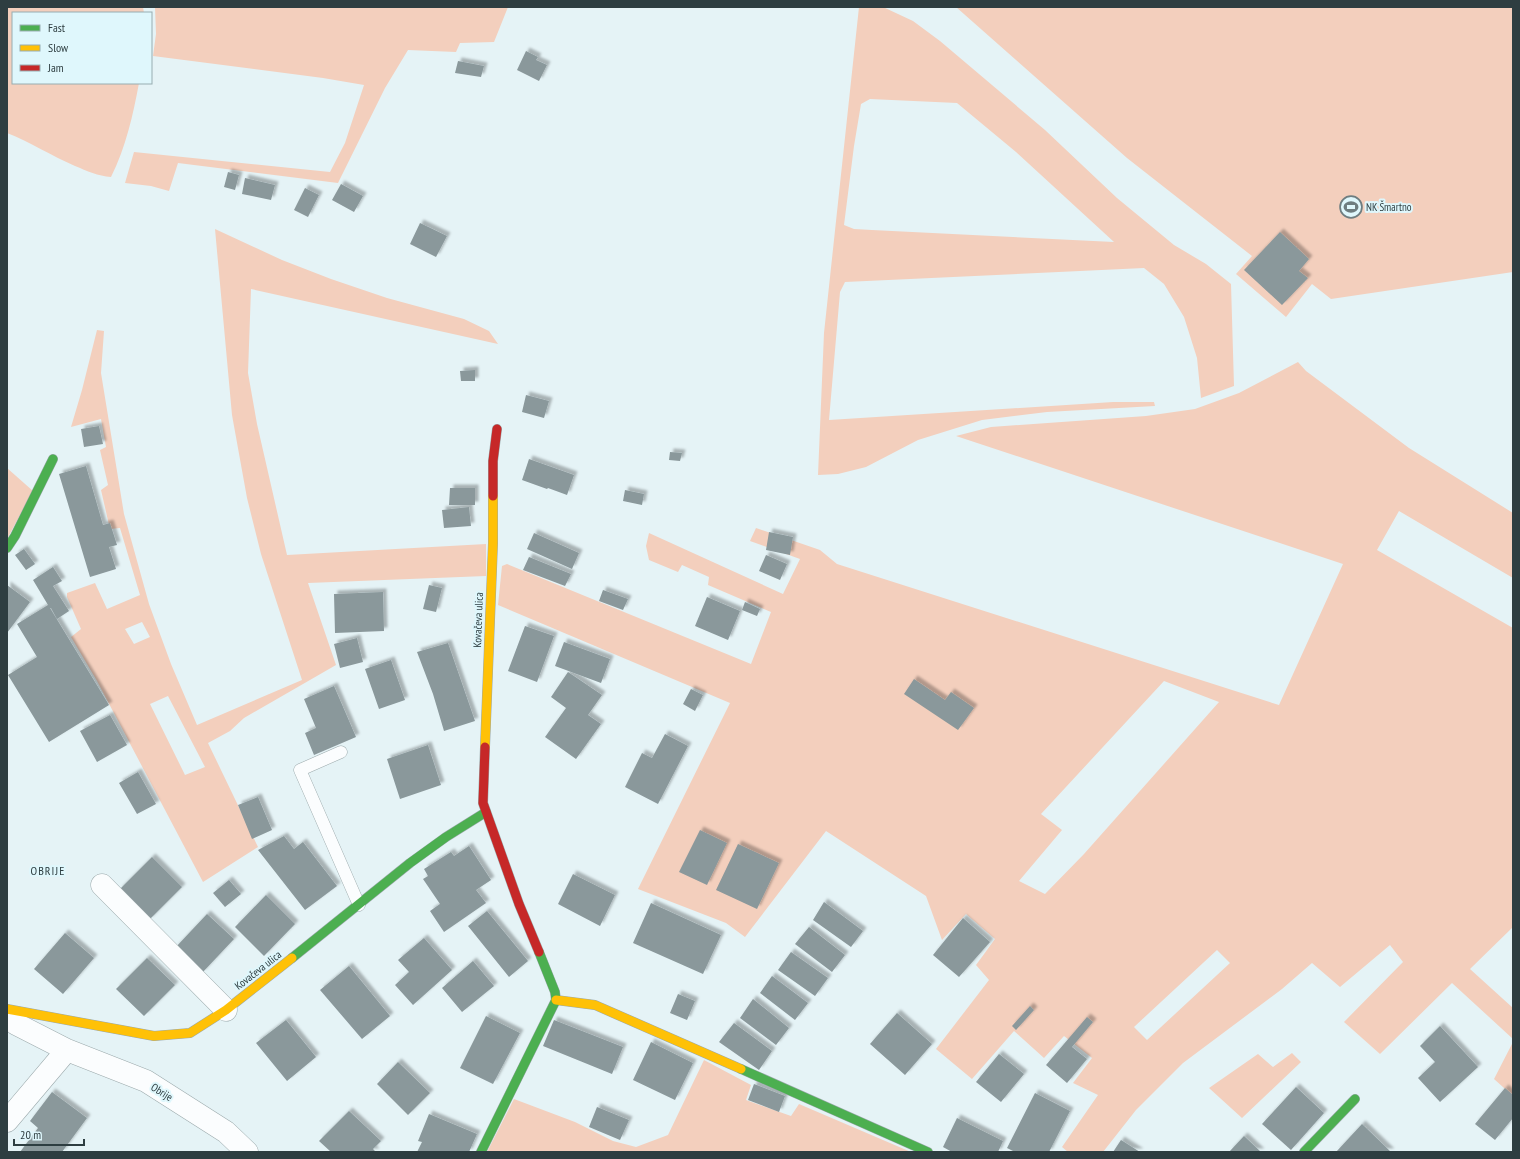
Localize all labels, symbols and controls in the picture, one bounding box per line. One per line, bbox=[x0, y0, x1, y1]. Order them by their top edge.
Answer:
legend bbox=[12, 12, 152, 84]
text: Fast bbox=[48, 20, 66, 35]
text: Slow bbox=[48, 40, 69, 55]
text: Jam bbox=[47, 60, 64, 75]
sports icon: NK Šmartno bbox=[1338, 194, 1364, 220]
place label: NK Šmartno bbox=[1366, 200, 1412, 214]
street label: Kovačeva ulica bbox=[470, 592, 486, 648]
district label: OBRIJE bbox=[31, 863, 65, 878]
street label: Kovačeva ulica bbox=[232, 947, 284, 993]
street label: Obrije bbox=[148, 1080, 176, 1104]
scale bar bbox=[14, 1121, 84, 1147]
text: 20 m bbox=[20, 1127, 41, 1142]

